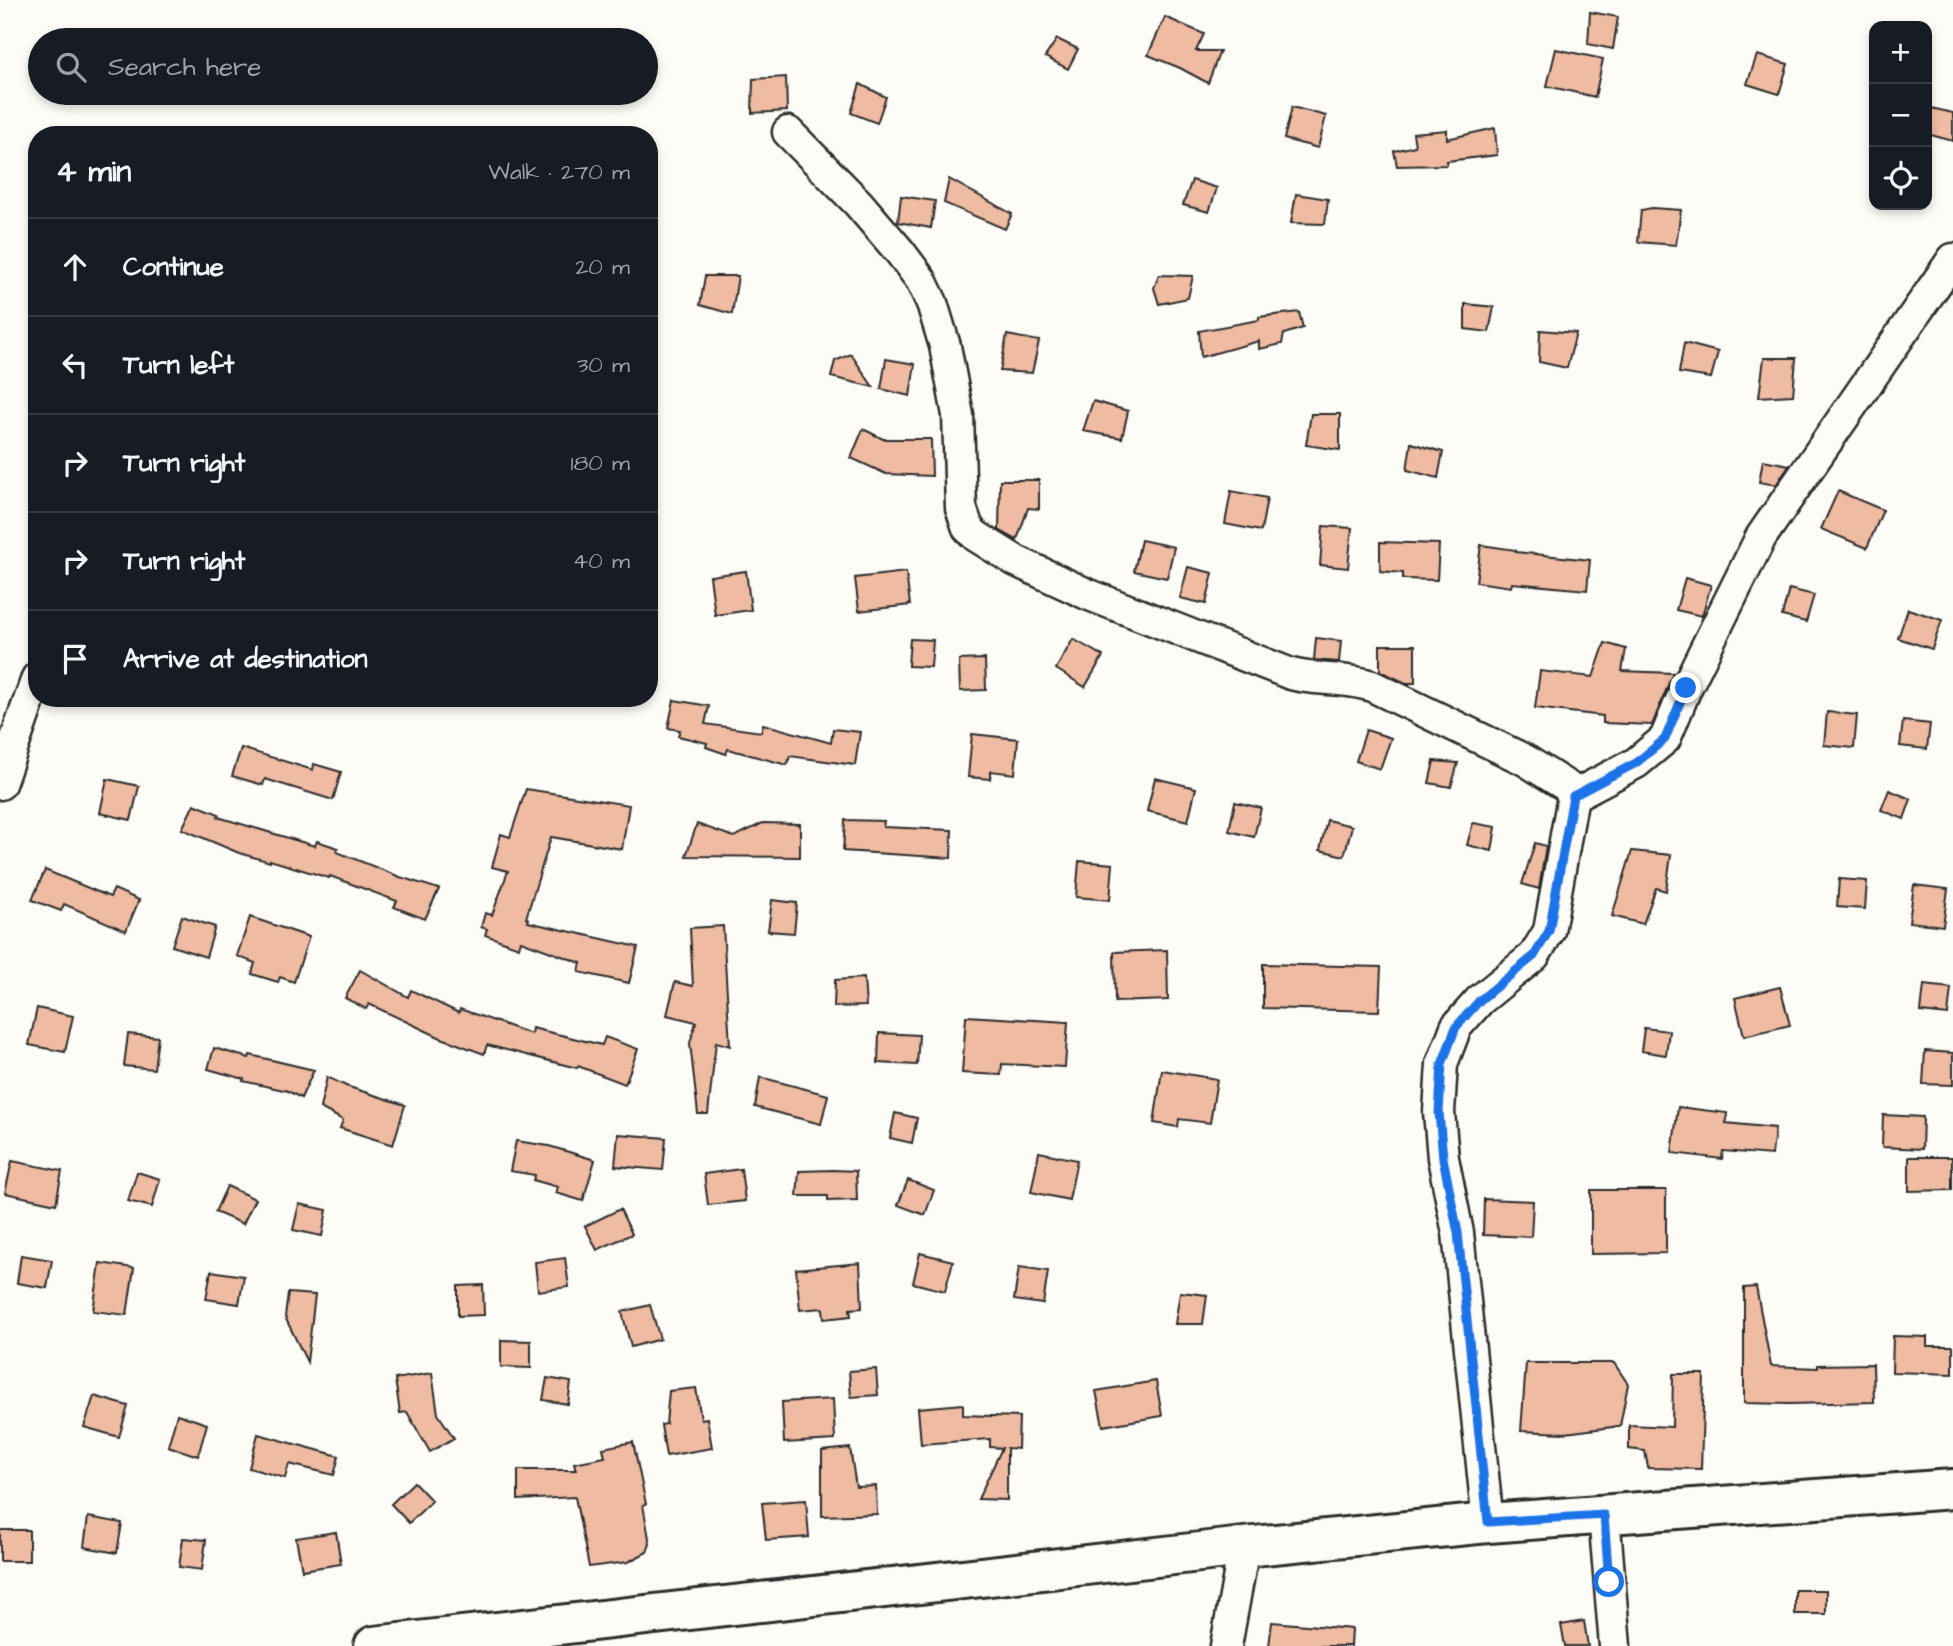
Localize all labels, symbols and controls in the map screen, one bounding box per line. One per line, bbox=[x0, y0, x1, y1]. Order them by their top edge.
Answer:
map controls bbox=[1869, 21, 1932, 210]
button: + bbox=[1869, 21, 1932, 84]
search box bbox=[28, 28, 658, 105]
icon: search bbox=[52, 48, 90, 86]
text: Search here bbox=[108, 49, 261, 85]
button: − bbox=[1869, 84, 1932, 147]
button: locate bbox=[1869, 147, 1932, 210]
text: 4 min bbox=[56, 151, 131, 193]
text: Walk · 270 m bbox=[488, 156, 630, 188]
icon: ahead bbox=[56, 248, 94, 286]
text: Continue bbox=[123, 249, 224, 285]
text: 20 m bbox=[575, 251, 630, 283]
icon: left bbox=[56, 346, 94, 384]
text: Turn left bbox=[123, 347, 234, 383]
text: 30 m bbox=[577, 349, 630, 381]
icon: right bbox=[56, 444, 94, 482]
text: Turn right bbox=[123, 445, 245, 481]
text: 180 m bbox=[571, 447, 630, 479]
icon: right bbox=[56, 542, 94, 580]
text: Turn right bbox=[123, 543, 245, 579]
text: 40 m bbox=[573, 545, 630, 577]
icon: arrive bbox=[56, 640, 94, 678]
text: Arrive at destination bbox=[123, 641, 368, 677]
route end bbox=[1670, 672, 1701, 703]
route start bbox=[1593, 1566, 1624, 1597]

